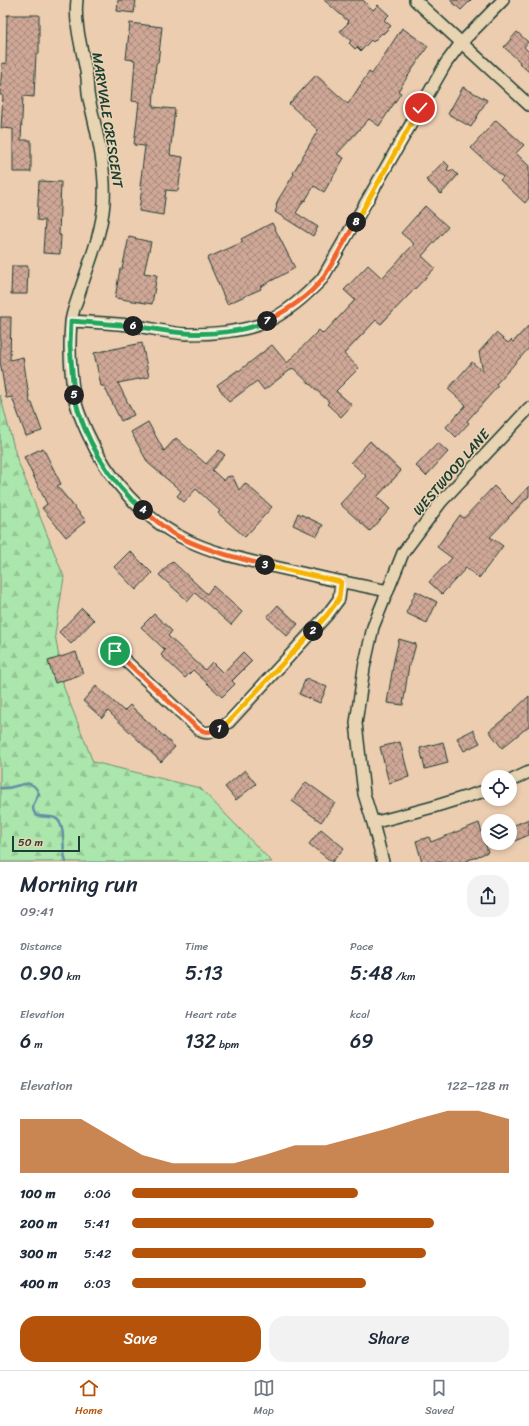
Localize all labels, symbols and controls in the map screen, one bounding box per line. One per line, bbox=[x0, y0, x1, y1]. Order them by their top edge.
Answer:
street label: MARYVALE CRESCENT bbox=[84, 51, 131, 191]
pin bbox=[403, 91, 437, 125]
icon: check bbox=[409, 97, 431, 119]
pin: 8 bbox=[346, 212, 366, 232]
text: 8 bbox=[353, 212, 359, 231]
pin: 7 bbox=[257, 311, 277, 331]
text: 7 bbox=[264, 311, 270, 330]
pin: 6 bbox=[123, 316, 143, 336]
text: 6 bbox=[130, 316, 136, 335]
pin: 5 bbox=[64, 385, 84, 405]
text: 5 bbox=[71, 385, 77, 404]
street label: WESTWOOD LANE bbox=[406, 422, 497, 521]
pin: 4 bbox=[133, 500, 153, 520]
text: 4 bbox=[140, 500, 146, 519]
pin: 3 bbox=[255, 555, 275, 575]
text: 3 bbox=[262, 555, 268, 574]
pin: 2 bbox=[303, 621, 323, 641]
text: 2 bbox=[310, 621, 316, 640]
pin bbox=[98, 634, 132, 668]
icon: arrive bbox=[104, 640, 126, 662]
pin: 1 bbox=[209, 719, 229, 739]
text: 1 bbox=[217, 719, 221, 738]
map controls bbox=[481, 770, 517, 850]
button: locate bbox=[481, 770, 517, 806]
button: layers bbox=[481, 814, 517, 850]
text: 50 m bbox=[18, 833, 43, 852]
scale bar bbox=[12, 834, 80, 853]
text: Morning run bbox=[20, 865, 138, 904]
button: share bbox=[467, 875, 509, 917]
text: 09:41 bbox=[20, 900, 54, 923]
text: Distance bbox=[20, 937, 62, 956]
text: Time bbox=[185, 937, 208, 956]
text: Pace bbox=[350, 937, 373, 956]
text: 0.90 bbox=[20, 956, 64, 991]
text: 5:13 bbox=[185, 956, 223, 991]
text: 5:48 bbox=[350, 956, 393, 991]
text: km bbox=[64, 967, 81, 986]
text: /km bbox=[393, 967, 415, 986]
text: Elevation bbox=[20, 1005, 65, 1024]
text: Heart rate bbox=[185, 1005, 237, 1024]
text: kcal bbox=[350, 1005, 370, 1024]
text: 6 bbox=[20, 1024, 31, 1059]
text: 132 bbox=[185, 1024, 216, 1059]
text: 69 bbox=[350, 1024, 374, 1059]
text: m bbox=[31, 1035, 43, 1054]
text: bpm bbox=[216, 1035, 239, 1054]
text: Elevation bbox=[20, 1074, 73, 1097]
text: 122–128 m bbox=[447, 1074, 509, 1097]
text: 100 m bbox=[20, 1182, 55, 1205]
text: 6:06 bbox=[84, 1182, 111, 1205]
text: 200 m bbox=[20, 1212, 57, 1235]
text: 5:41 bbox=[84, 1212, 110, 1235]
text: 300 m bbox=[20, 1242, 57, 1265]
text: 5:42 bbox=[84, 1242, 112, 1265]
text: 400 m bbox=[20, 1272, 58, 1295]
text: 6:03 bbox=[84, 1272, 111, 1295]
button: Save bbox=[20, 1316, 261, 1362]
button: Share bbox=[269, 1316, 509, 1362]
tab: Home bbox=[75, 1377, 103, 1420]
tab: Map bbox=[253, 1377, 275, 1420]
tab: Saved bbox=[425, 1377, 454, 1420]

